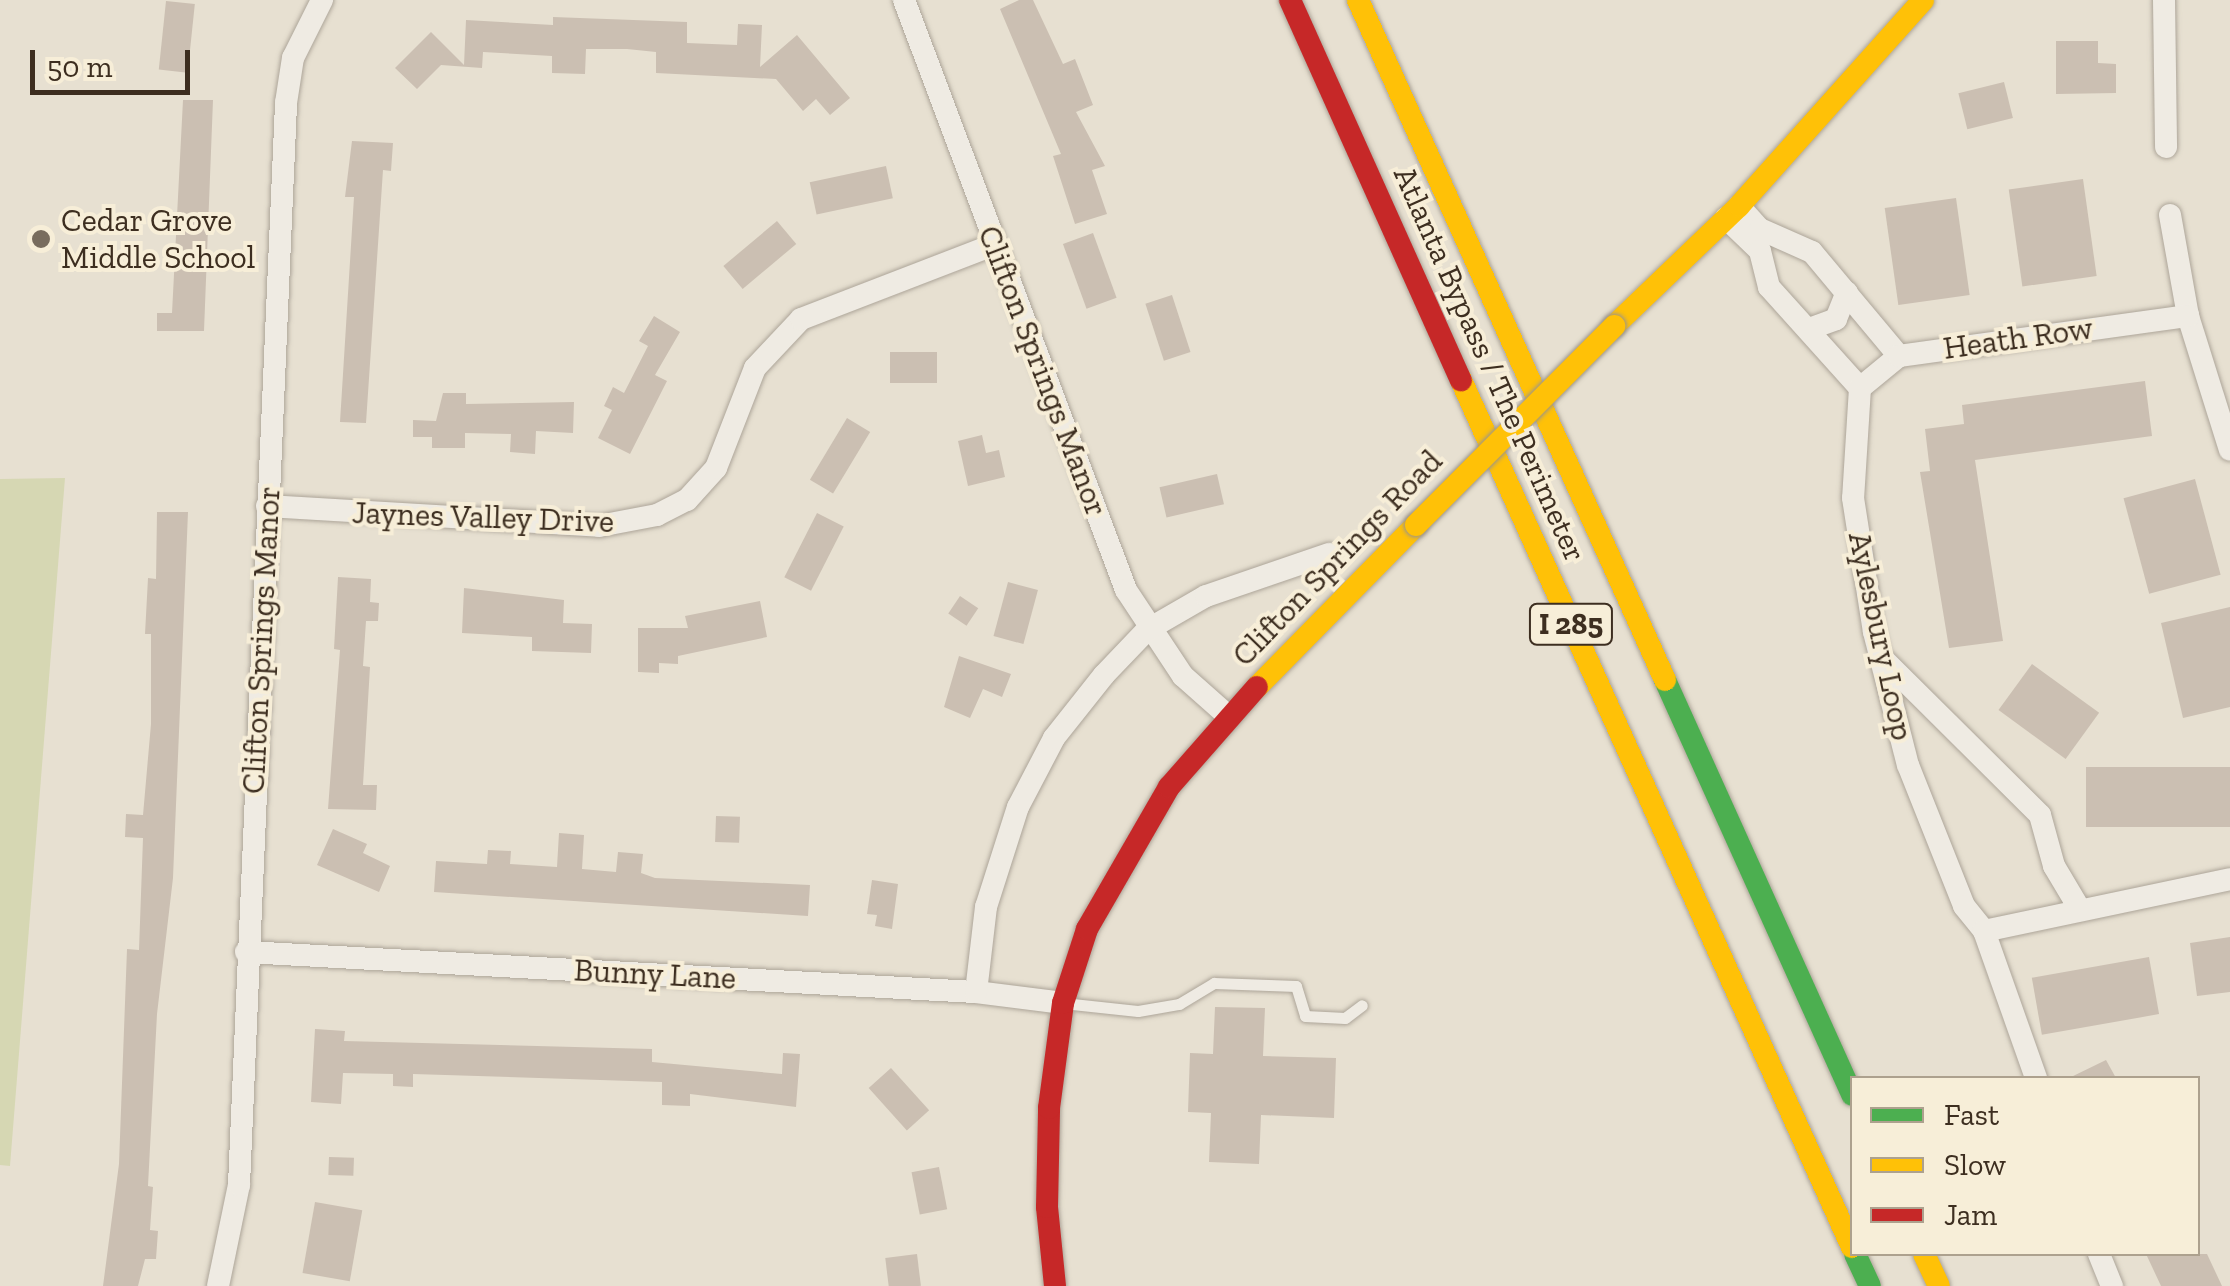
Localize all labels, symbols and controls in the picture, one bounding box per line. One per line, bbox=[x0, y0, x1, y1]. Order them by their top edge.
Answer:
scale bar bbox=[35, 30, 195, 92]
text: 50 m bbox=[47, 49, 112, 85]
street label: Atlanta Bypass / The Perimeter bbox=[1385, 160, 1595, 568]
place label: Cedar Grove Middle School bbox=[61, 202, 255, 277]
street label: Clifton Springs Manor bbox=[970, 220, 1116, 522]
marker: Cedar Grove Middle School bbox=[30, 228, 52, 250]
street label: Heath Row bbox=[1941, 308, 2095, 368]
street label: Clifton Springs Road bbox=[1224, 442, 1450, 674]
street label: Clifton Springs Manor bbox=[234, 485, 288, 795]
street label: Jaynes Valley Drive bbox=[350, 493, 616, 541]
street label: Aylesbury Loop bbox=[1840, 528, 1922, 744]
road number: I 285 bbox=[1528, 599, 1614, 649]
street label: Bunny Lane bbox=[573, 951, 737, 997]
legend bbox=[1850, 1076, 2200, 1256]
text: Fast bbox=[1944, 1097, 1999, 1133]
text: Slow bbox=[1944, 1147, 2006, 1183]
text: Jam bbox=[1944, 1197, 1997, 1233]

